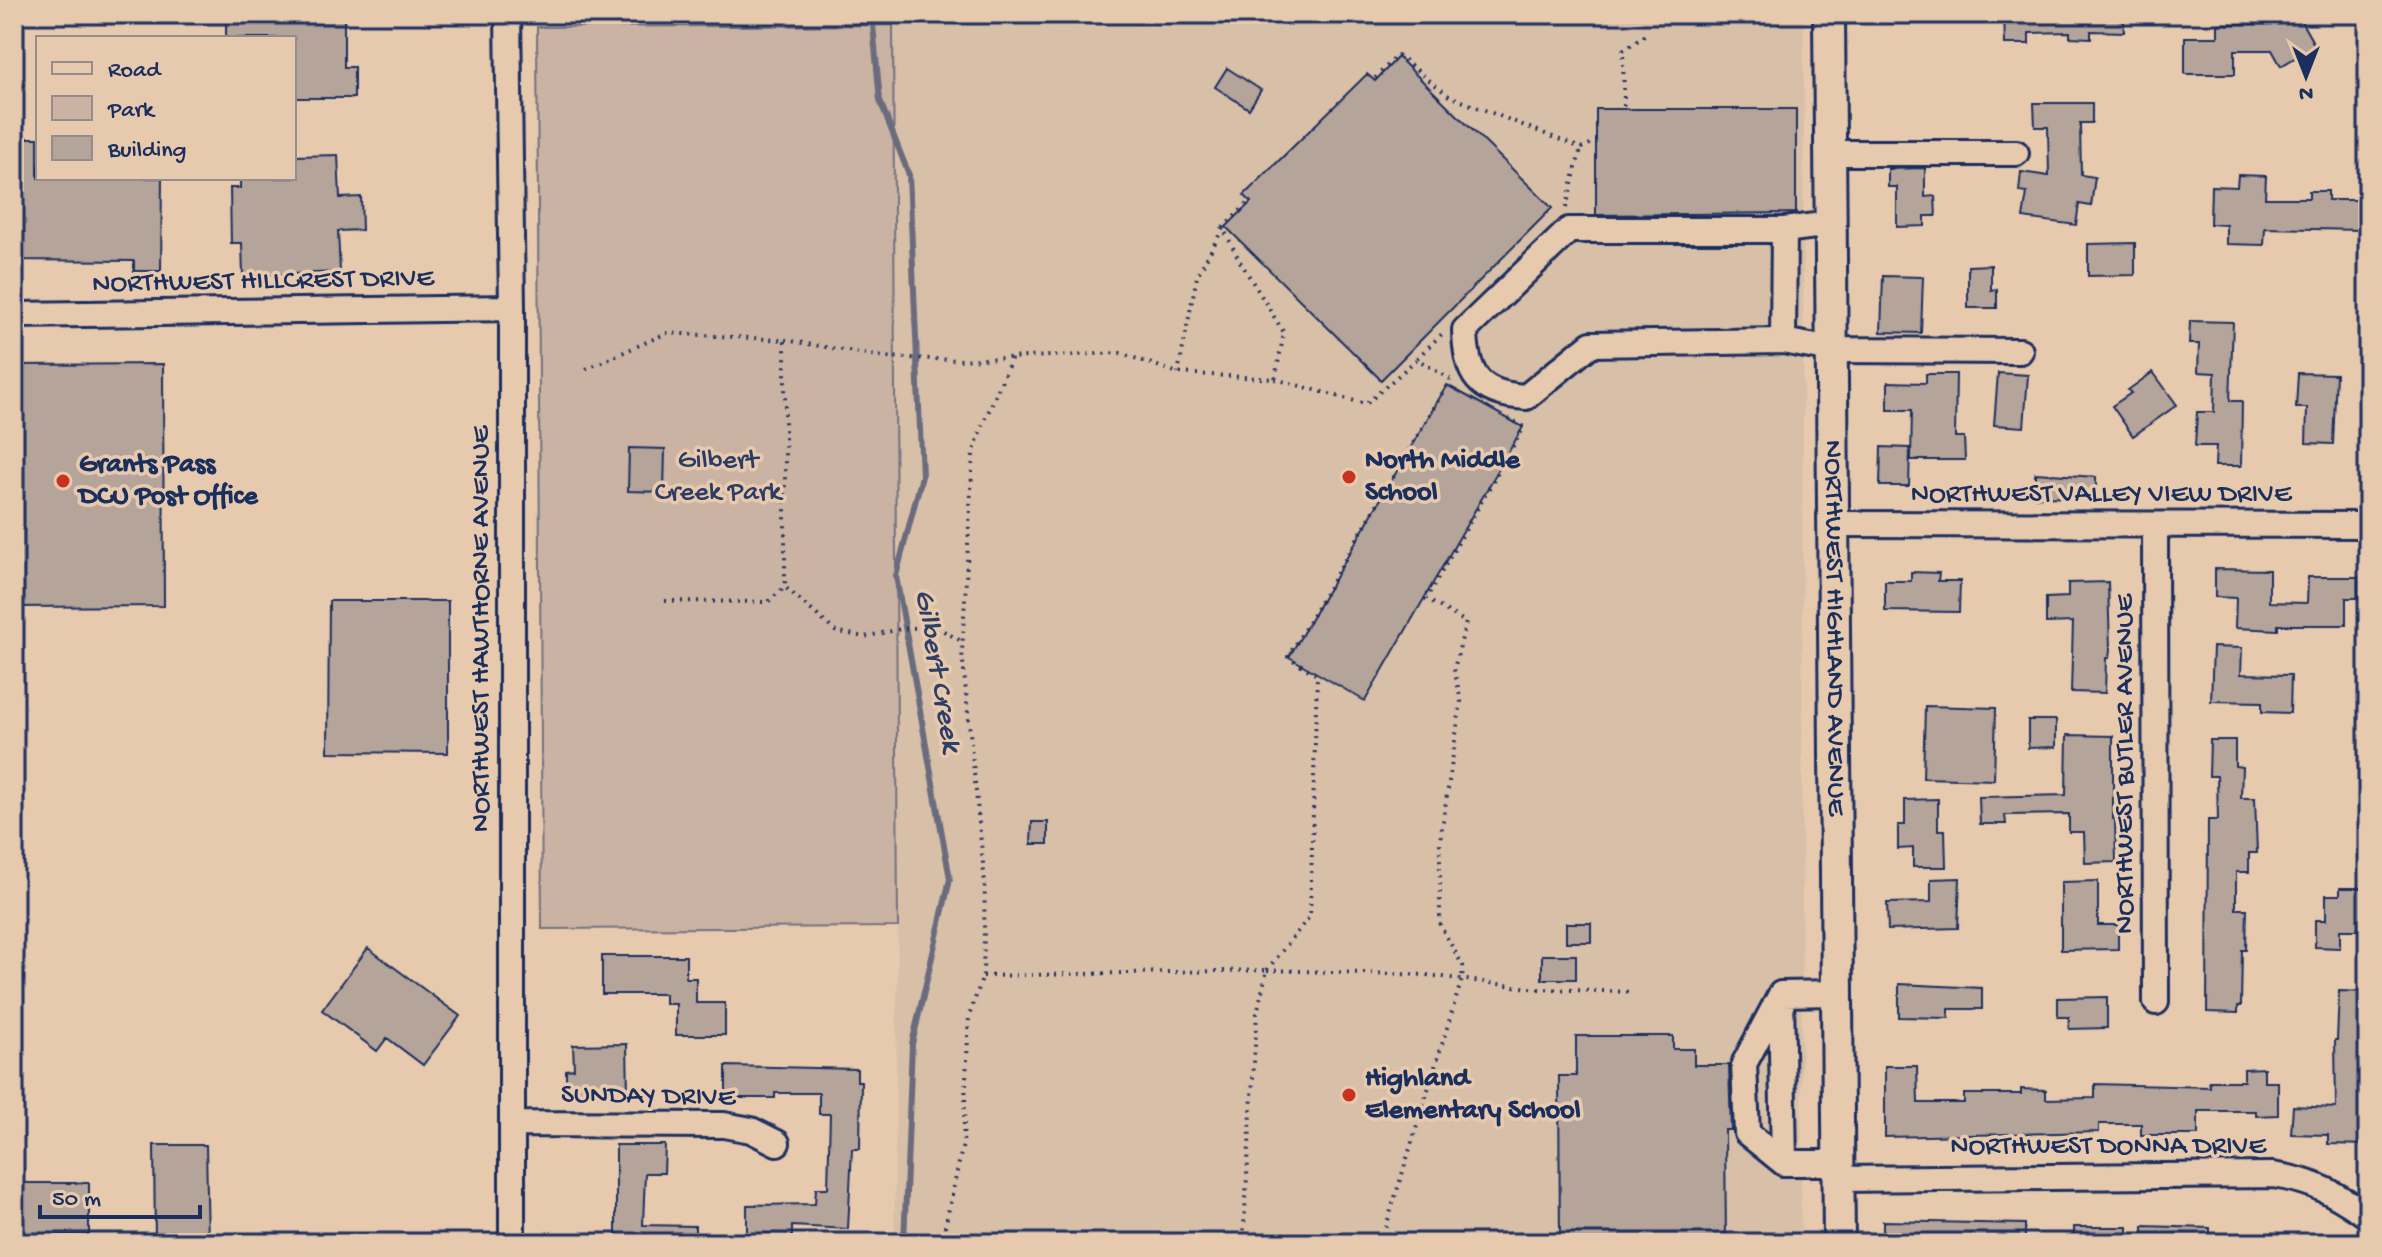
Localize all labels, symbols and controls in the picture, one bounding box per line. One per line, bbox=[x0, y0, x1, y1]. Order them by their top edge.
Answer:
legend bbox=[36, 36, 296, 180]
north arrow bbox=[2266, 36, 2346, 116]
text: Road bbox=[108, 57, 162, 86]
text: N bbox=[2299, 79, 2313, 105]
text: Park bbox=[107, 97, 156, 126]
text: Building bbox=[107, 137, 186, 166]
street label: NORTHWEST HILLCREST DRIVE bbox=[92, 262, 436, 301]
street label: NORTHWEST HAWTHORNE AVENUE bbox=[466, 424, 499, 832]
street label: NORTHWEST HIGHLAND AVENUE bbox=[1816, 440, 1852, 818]
park label: Gilbert Creek Park bbox=[655, 445, 784, 510]
place label: North Middle School bbox=[1365, 445, 1521, 510]
place label: Grants Pass DCU Post Office bbox=[76, 449, 259, 514]
marker: North Middle School bbox=[1340, 468, 1358, 486]
marker: Grants Pass DCU Post Office bbox=[54, 472, 72, 490]
street label: NORTHWEST VALLEY VIEW DRIVE bbox=[1911, 479, 2293, 512]
water label: Gilbert Creek bbox=[904, 587, 968, 758]
street label: NORTHWEST BUTLER AVENUE bbox=[2110, 593, 2143, 934]
place label: Highland Elementary School bbox=[1365, 1063, 1581, 1128]
street label: SUNDAY DRIVE bbox=[560, 1079, 737, 1115]
marker: Highland Elementary School bbox=[1340, 1086, 1358, 1104]
street label: NORTHWEST DONNA DRIVE bbox=[1950, 1131, 2267, 1164]
scale bar bbox=[40, 1169, 200, 1219]
text: 50 m bbox=[52, 1186, 101, 1215]

